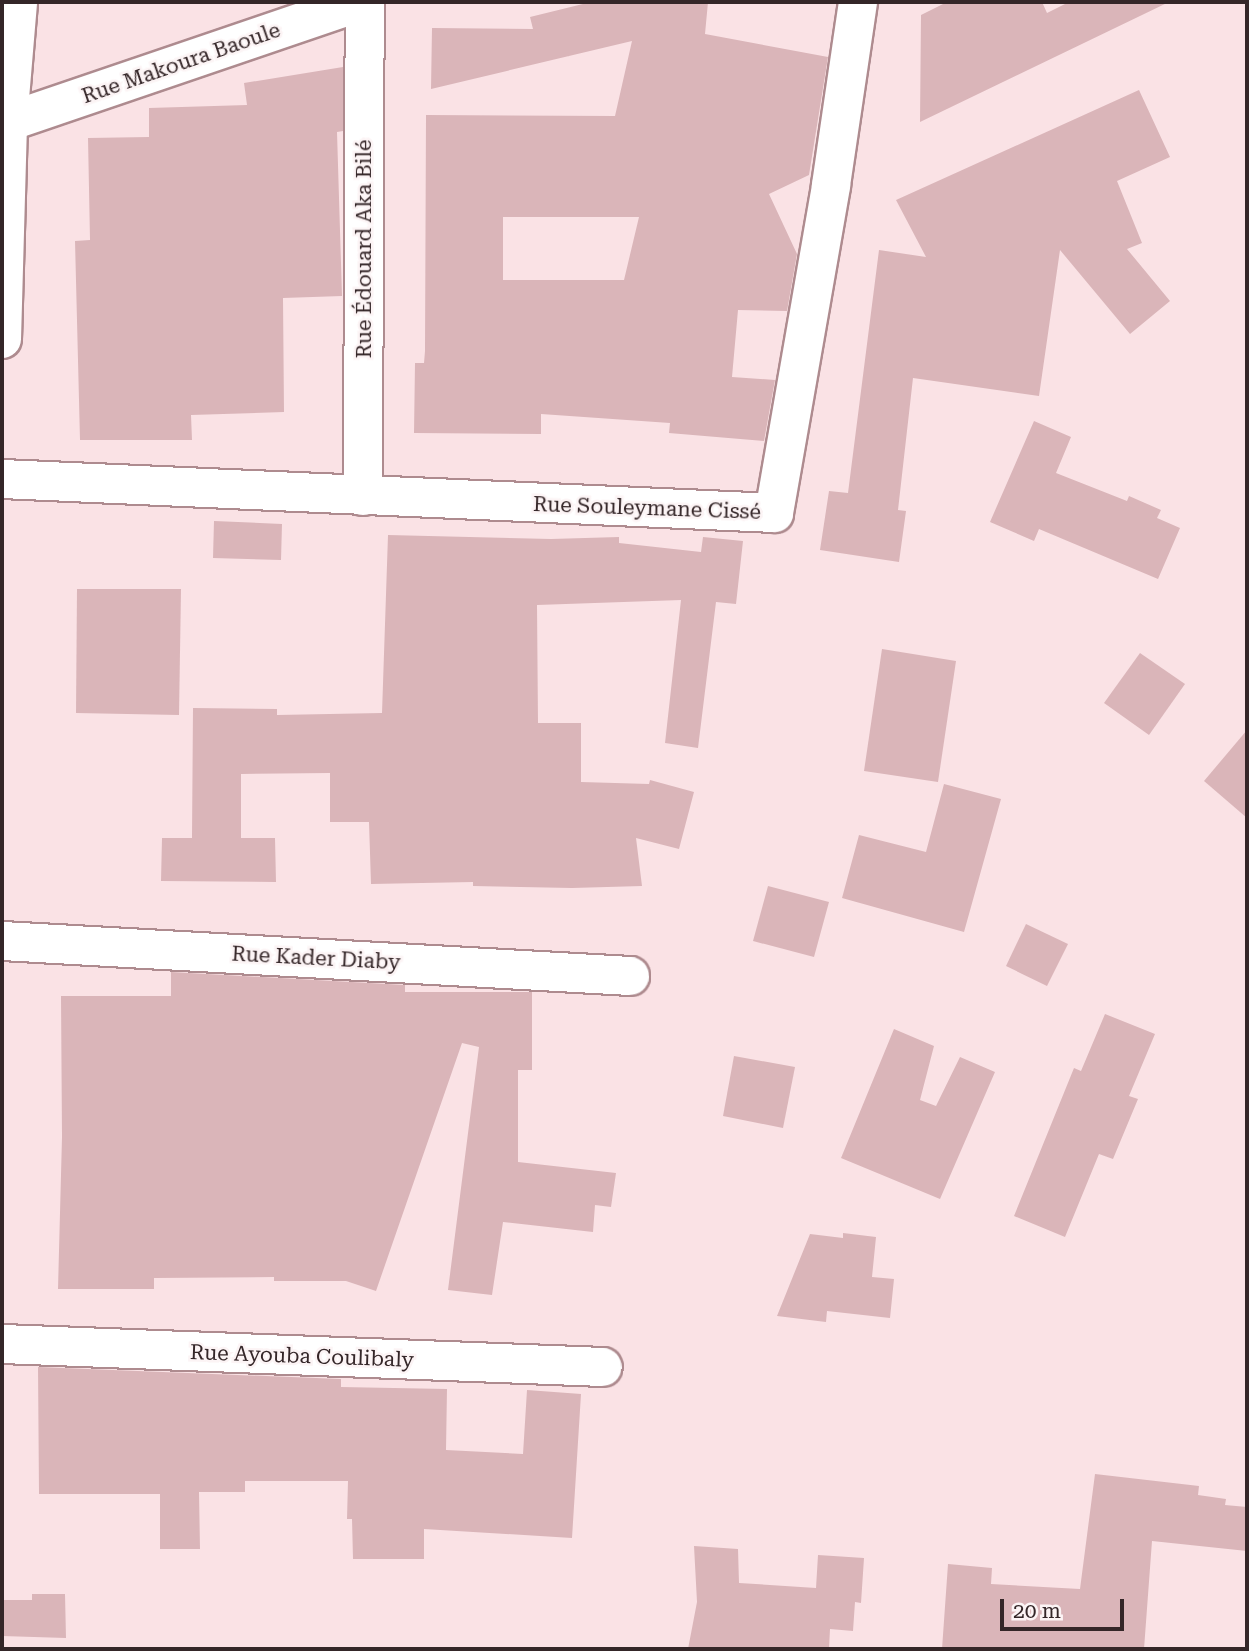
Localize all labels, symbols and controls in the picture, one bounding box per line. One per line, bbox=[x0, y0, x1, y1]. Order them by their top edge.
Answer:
street label: Rue Makoura Baoule bbox=[78, 17, 284, 109]
street label: Rue Édouard Aka Bilé bbox=[351, 140, 377, 358]
street label: Rue Souleymane Cissé bbox=[533, 491, 761, 525]
street label: Rue Kader Diaby bbox=[231, 941, 401, 975]
street label: Rue Ayouba Coulibaly bbox=[190, 1339, 414, 1373]
scale bar bbox=[1004, 1584, 1128, 1628]
text: 20 m bbox=[1013, 1599, 1061, 1623]

